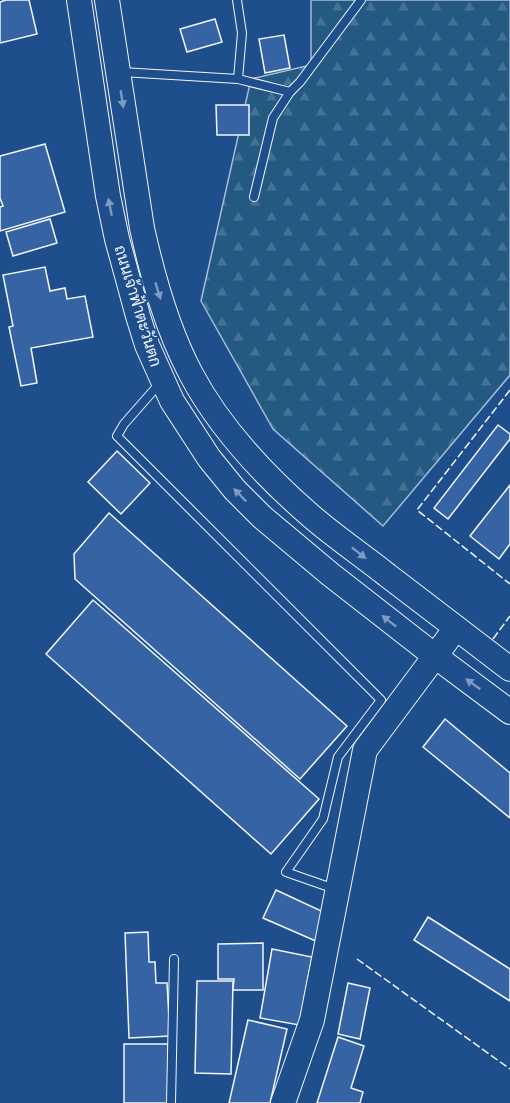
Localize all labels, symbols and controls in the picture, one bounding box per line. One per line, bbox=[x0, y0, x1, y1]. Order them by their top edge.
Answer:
one-way arrow bbox=[118, 90, 127, 109]
one-way arrow bbox=[105, 197, 114, 216]
street label: ถนนเจ้าฟ้าตะวันตก bbox=[110, 243, 166, 369]
one-way arrow bbox=[154, 282, 163, 300]
one-way arrow bbox=[234, 488, 247, 503]
one-way arrow bbox=[351, 546, 367, 559]
one-way arrow bbox=[381, 614, 397, 627]
one-way arrow bbox=[465, 678, 481, 690]

